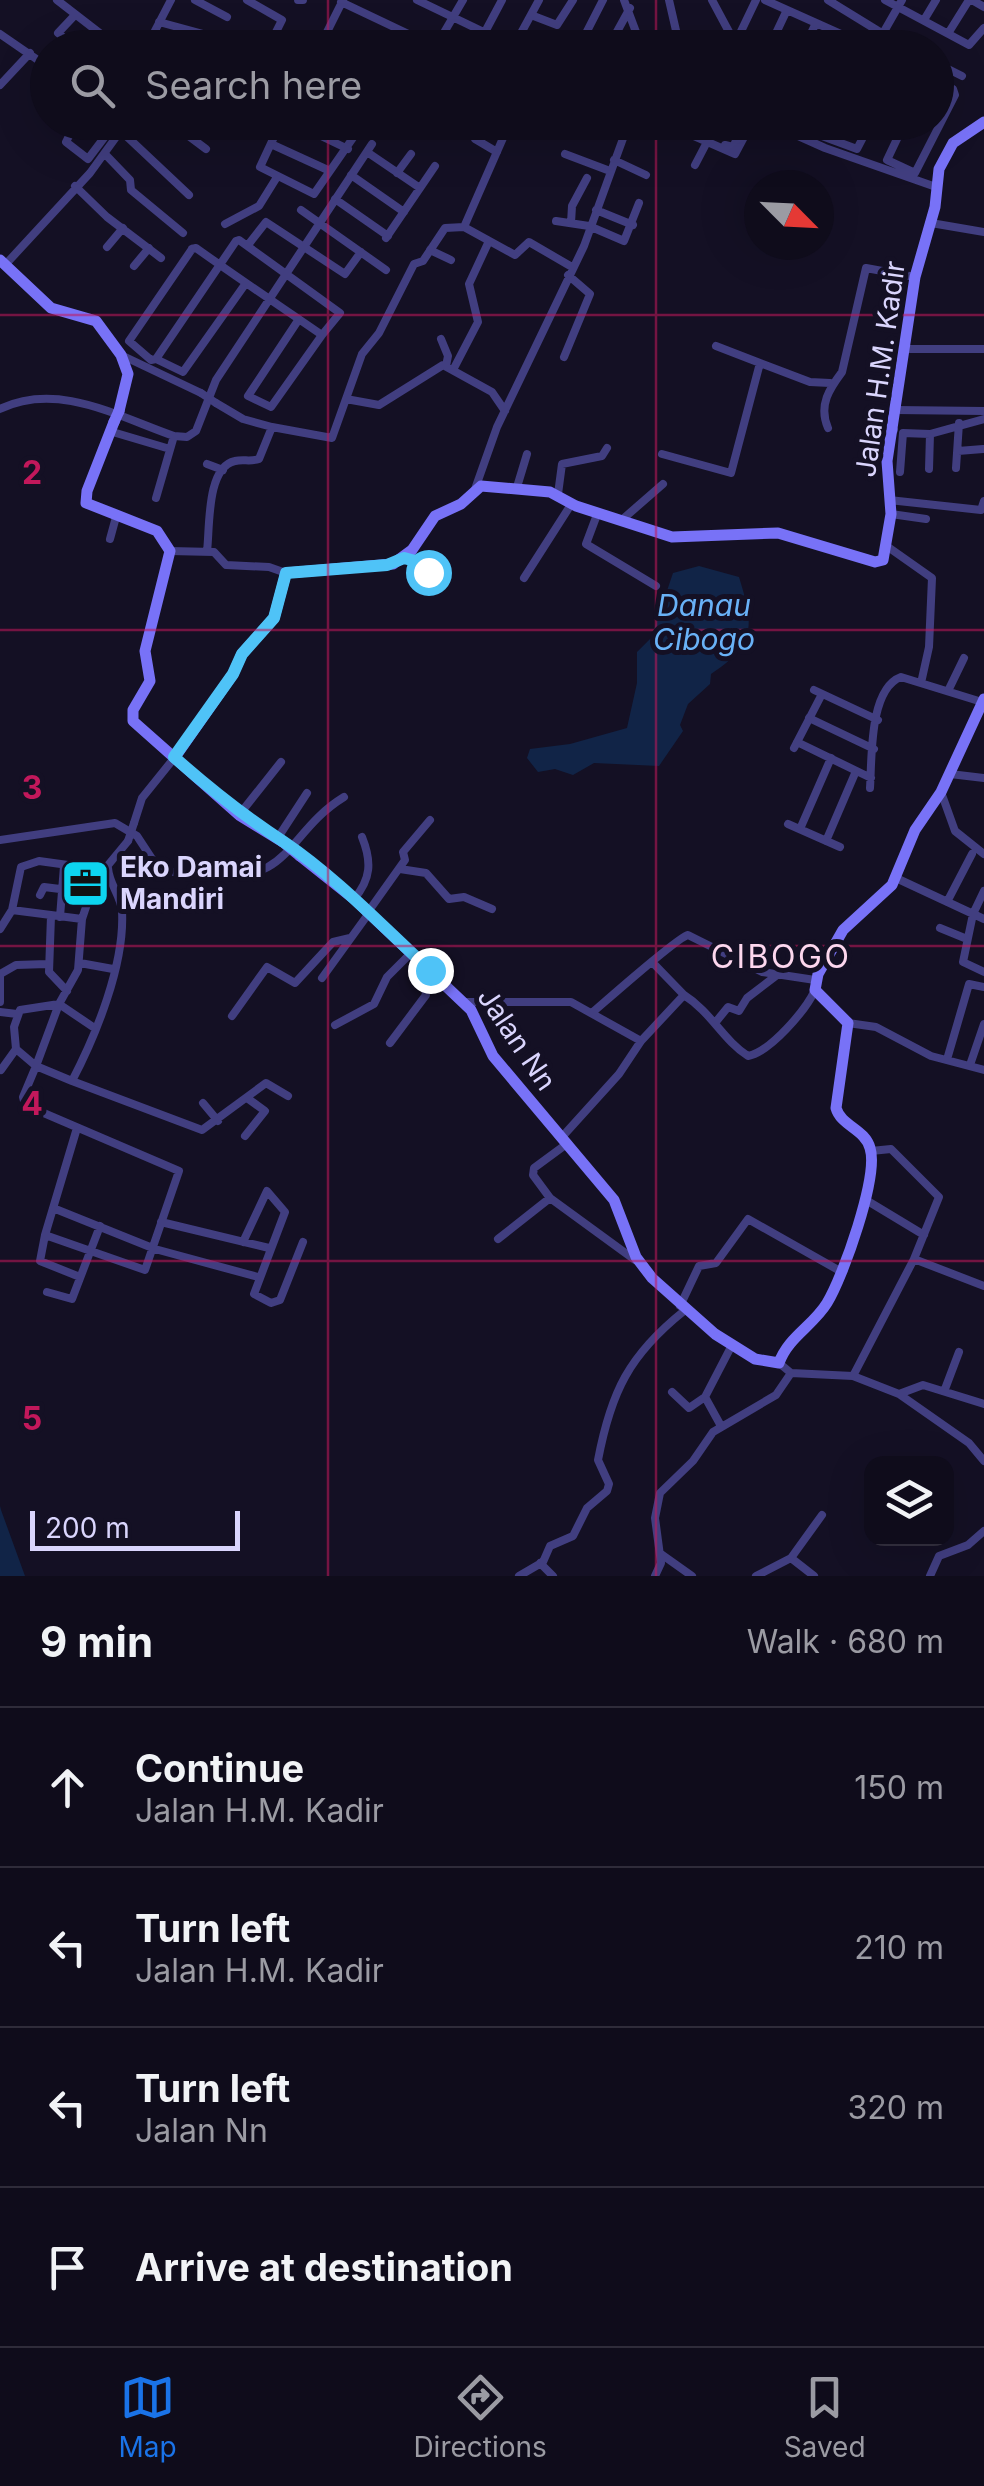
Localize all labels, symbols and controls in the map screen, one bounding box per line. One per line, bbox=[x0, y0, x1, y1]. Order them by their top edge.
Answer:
search box bbox=[30, 30, 954, 140]
icon: search bbox=[65, 58, 120, 113]
text: Search here bbox=[145, 62, 362, 108]
north arrow bbox=[744, 170, 834, 260]
street label: Jalan H.M. Kadir bbox=[848, 259, 912, 479]
text: 2 bbox=[22, 453, 42, 492]
route start bbox=[406, 550, 452, 596]
water label: Danau Cibogo bbox=[653, 587, 755, 657]
text: 3 bbox=[22, 768, 42, 807]
place label: Eko Damai Mandiri bbox=[120, 850, 262, 916]
office icon: Eko Damai Mandiri bbox=[59, 857, 111, 909]
district label: CIBOGO bbox=[711, 937, 851, 976]
route end bbox=[408, 948, 454, 994]
street label: Jalan Nn bbox=[470, 981, 564, 1097]
text: 4 bbox=[21, 1084, 43, 1123]
text: 5 bbox=[22, 1399, 42, 1438]
map controls bbox=[864, 1456, 954, 1546]
button: layers bbox=[864, 1456, 954, 1546]
scale bar bbox=[30, 1506, 240, 1550]
text: 200 m bbox=[45, 1511, 130, 1545]
text: 9 min bbox=[40, 1616, 153, 1667]
text: Walk · 680 m bbox=[747, 1622, 944, 1661]
text: Continue bbox=[135, 1745, 304, 1791]
icon: ahead bbox=[40, 1760, 95, 1815]
text: 150 m bbox=[854, 1768, 944, 1807]
text: Jalan H.M. Kadir bbox=[135, 1791, 384, 1830]
text: Turn left bbox=[135, 1905, 290, 1951]
icon: left bbox=[40, 1920, 95, 1975]
text: 210 m bbox=[854, 1928, 944, 1967]
text: Jalan H.M. Kadir bbox=[135, 1951, 384, 1990]
text: Turn left bbox=[135, 2065, 290, 2111]
icon: left bbox=[40, 2080, 95, 2135]
text: 320 m bbox=[848, 2088, 944, 2127]
text: Jalan Nn bbox=[135, 2111, 268, 2150]
icon: arrive bbox=[40, 2240, 95, 2295]
text: Arrive at destination bbox=[135, 2244, 513, 2290]
tab: Map bbox=[118, 2370, 177, 2464]
tab: Directions bbox=[413, 2370, 547, 2464]
tab: Saved bbox=[784, 2370, 866, 2464]

